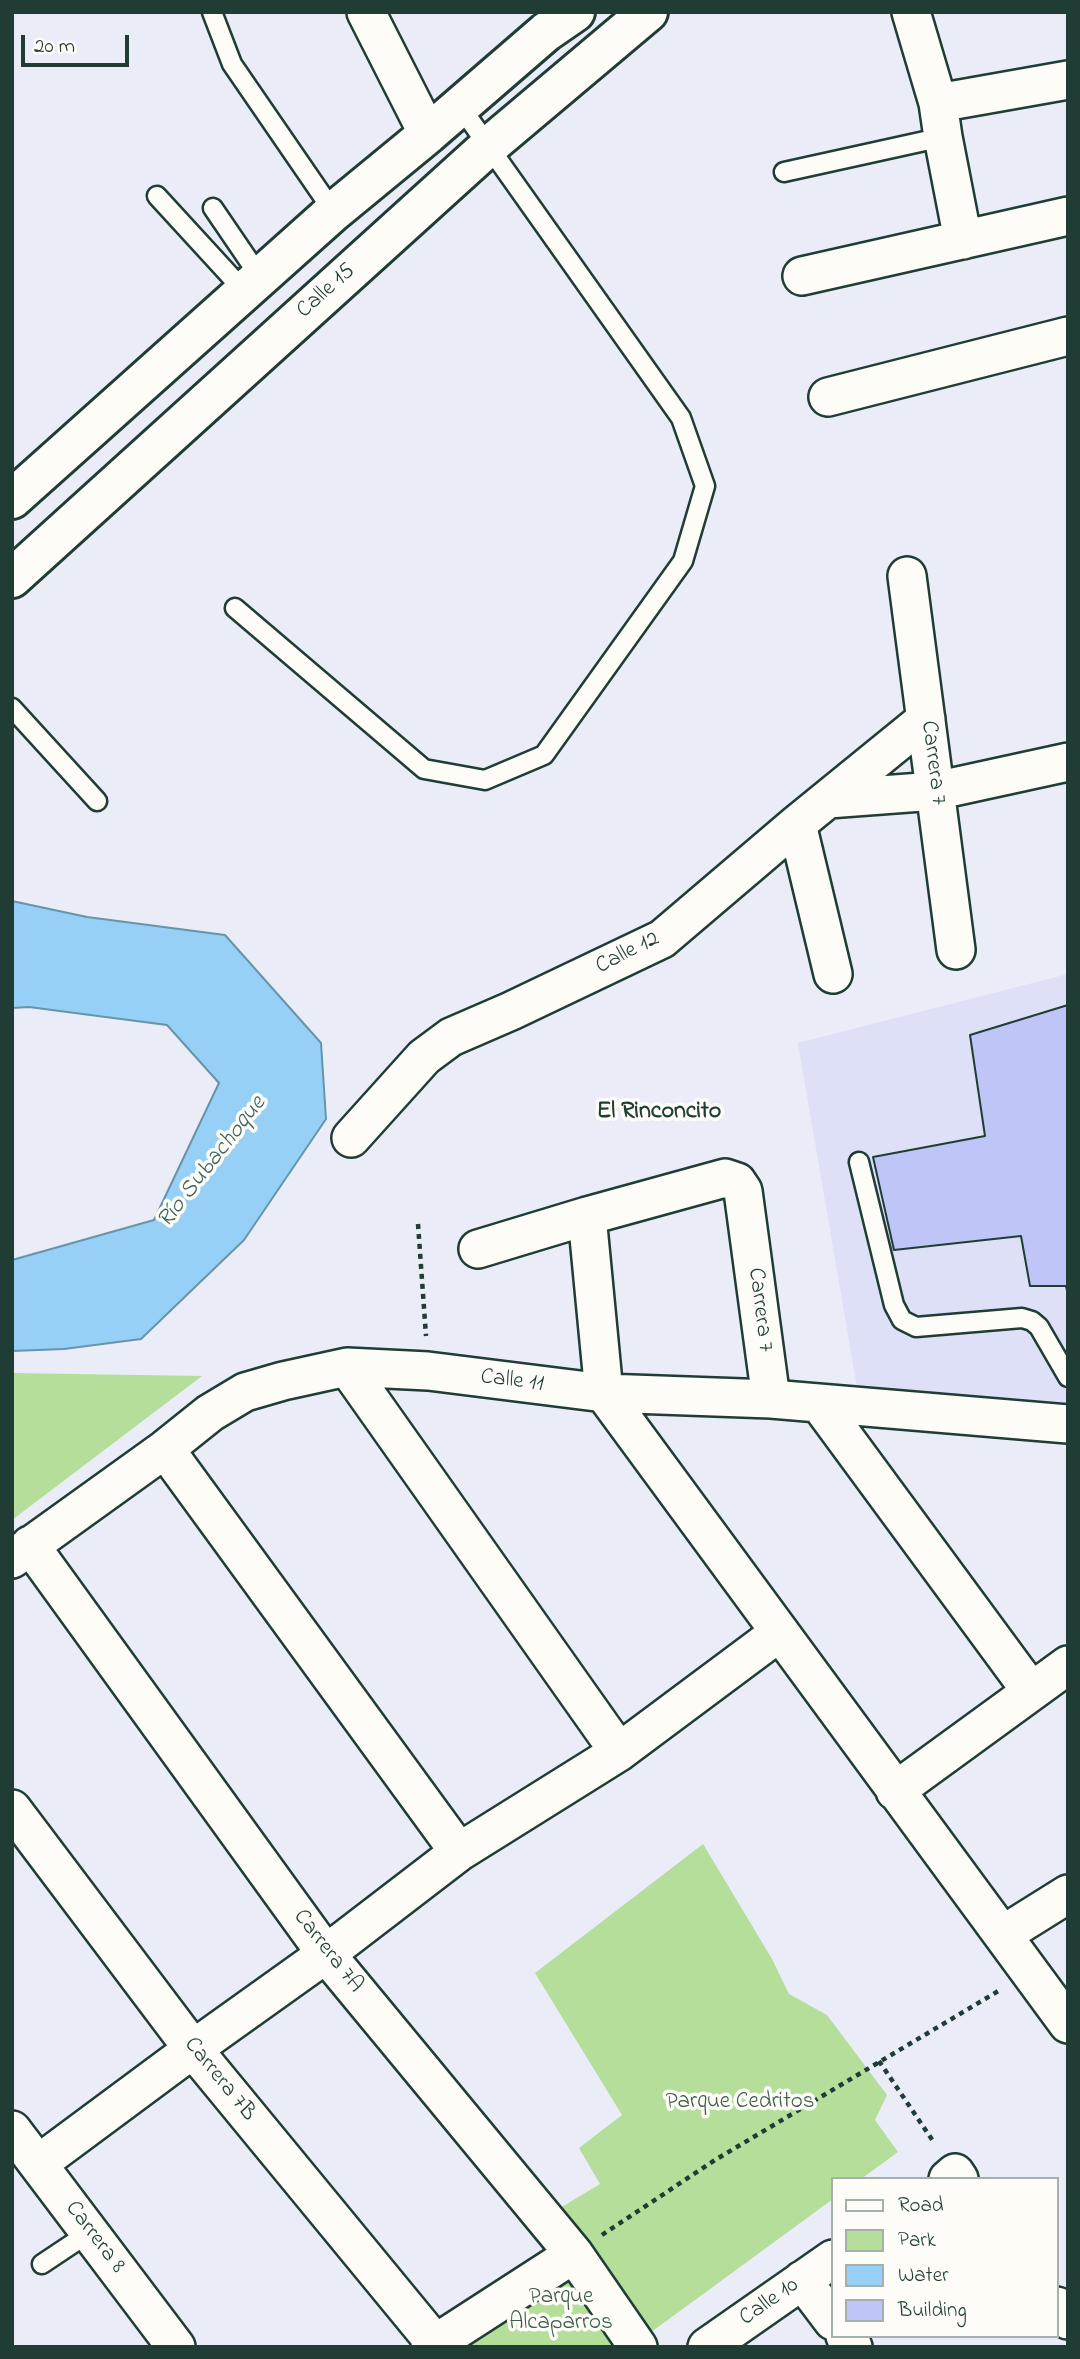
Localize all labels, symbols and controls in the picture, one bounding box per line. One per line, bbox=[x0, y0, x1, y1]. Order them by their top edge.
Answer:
scale bar bbox=[24, 21, 133, 65]
text: 20 m bbox=[34, 32, 75, 62]
street label: Calle 15 bbox=[292, 259, 362, 325]
street label: Carrera 7 bbox=[913, 719, 951, 807]
street label: Calle 12 bbox=[592, 926, 664, 982]
water label: Río Subachoque bbox=[152, 1091, 274, 1235]
district label: El Rinconcito bbox=[597, 1099, 721, 1127]
street label: Carrera 7 bbox=[740, 1266, 778, 1354]
street label: Calle 11 bbox=[479, 1364, 545, 1400]
street label: Carrera 7A bbox=[286, 1905, 368, 1999]
street label: Carrera 7B bbox=[177, 2033, 261, 2127]
park label: Parque Cedritos bbox=[666, 2089, 814, 2117]
legend bbox=[832, 2177, 1059, 2338]
text: Road bbox=[898, 2191, 944, 2221]
street label: Carrera 8 bbox=[58, 2196, 130, 2280]
text: Park bbox=[898, 2226, 936, 2256]
text: Water bbox=[898, 2261, 949, 2291]
street label: Calle 10 bbox=[735, 2273, 805, 2333]
park label: Parque Alcaparros bbox=[509, 2284, 613, 2338]
text: Building bbox=[898, 2296, 967, 2326]

